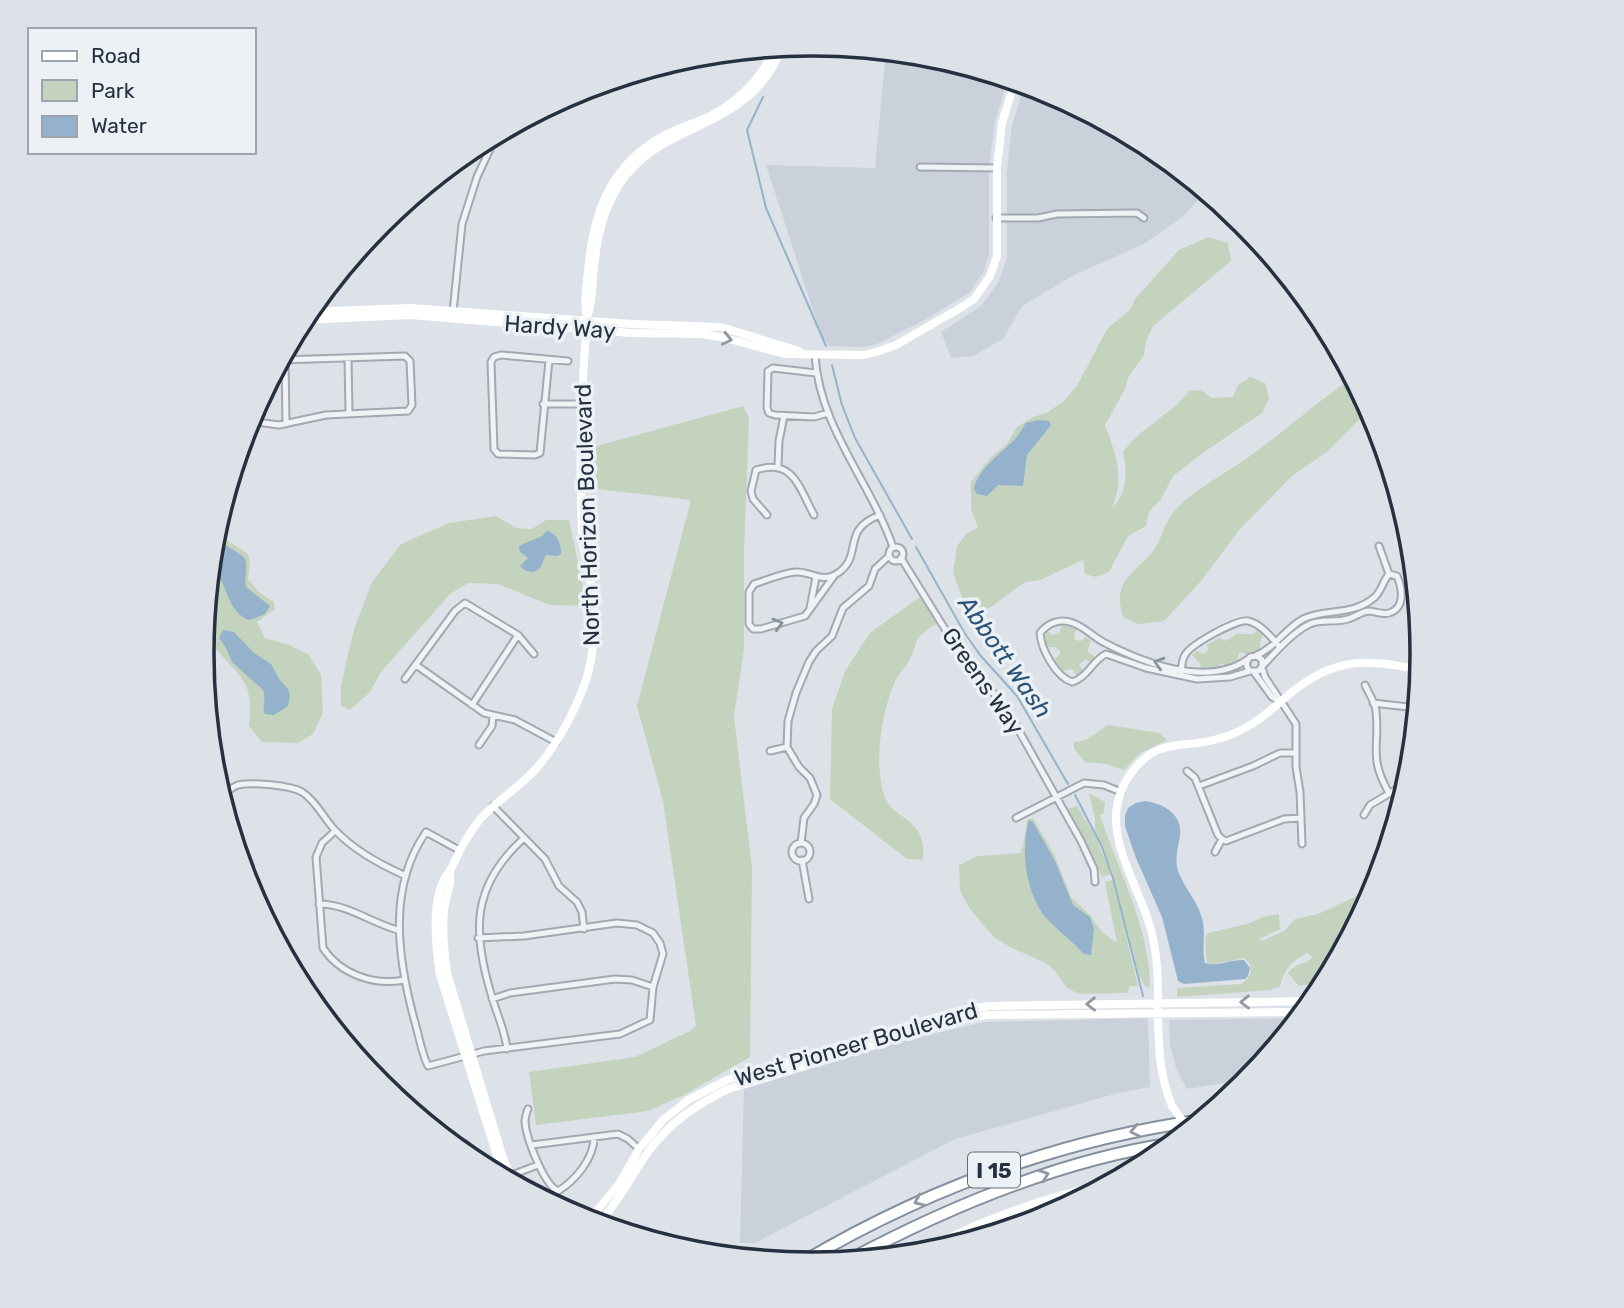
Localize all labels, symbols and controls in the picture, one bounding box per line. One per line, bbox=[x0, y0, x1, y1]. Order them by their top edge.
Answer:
legend bbox=[28, 28, 256, 154]
text: Road bbox=[91, 43, 141, 68]
text: Park bbox=[91, 78, 135, 103]
text: Water bbox=[91, 113, 147, 138]
street label: Hardy Way bbox=[503, 309, 617, 345]
one-way arrow bbox=[721, 330, 733, 345]
street label: North Horizon Boulevard bbox=[568, 383, 606, 647]
water label: Abbott Wash bbox=[951, 589, 1057, 723]
one-way arrow bbox=[772, 618, 784, 633]
street label: Greens Way bbox=[936, 622, 1030, 740]
one-way arrow bbox=[1153, 657, 1165, 672]
one-way arrow bbox=[1239, 994, 1249, 1010]
street label: West Pioneer Boulevard bbox=[731, 996, 981, 1092]
one-way arrow bbox=[1085, 996, 1096, 1012]
one-way arrow bbox=[1129, 1123, 1141, 1137]
road number: I 15 bbox=[968, 1152, 1020, 1188]
one-way arrow bbox=[1038, 1169, 1050, 1184]
one-way arrow bbox=[914, 1193, 926, 1207]

